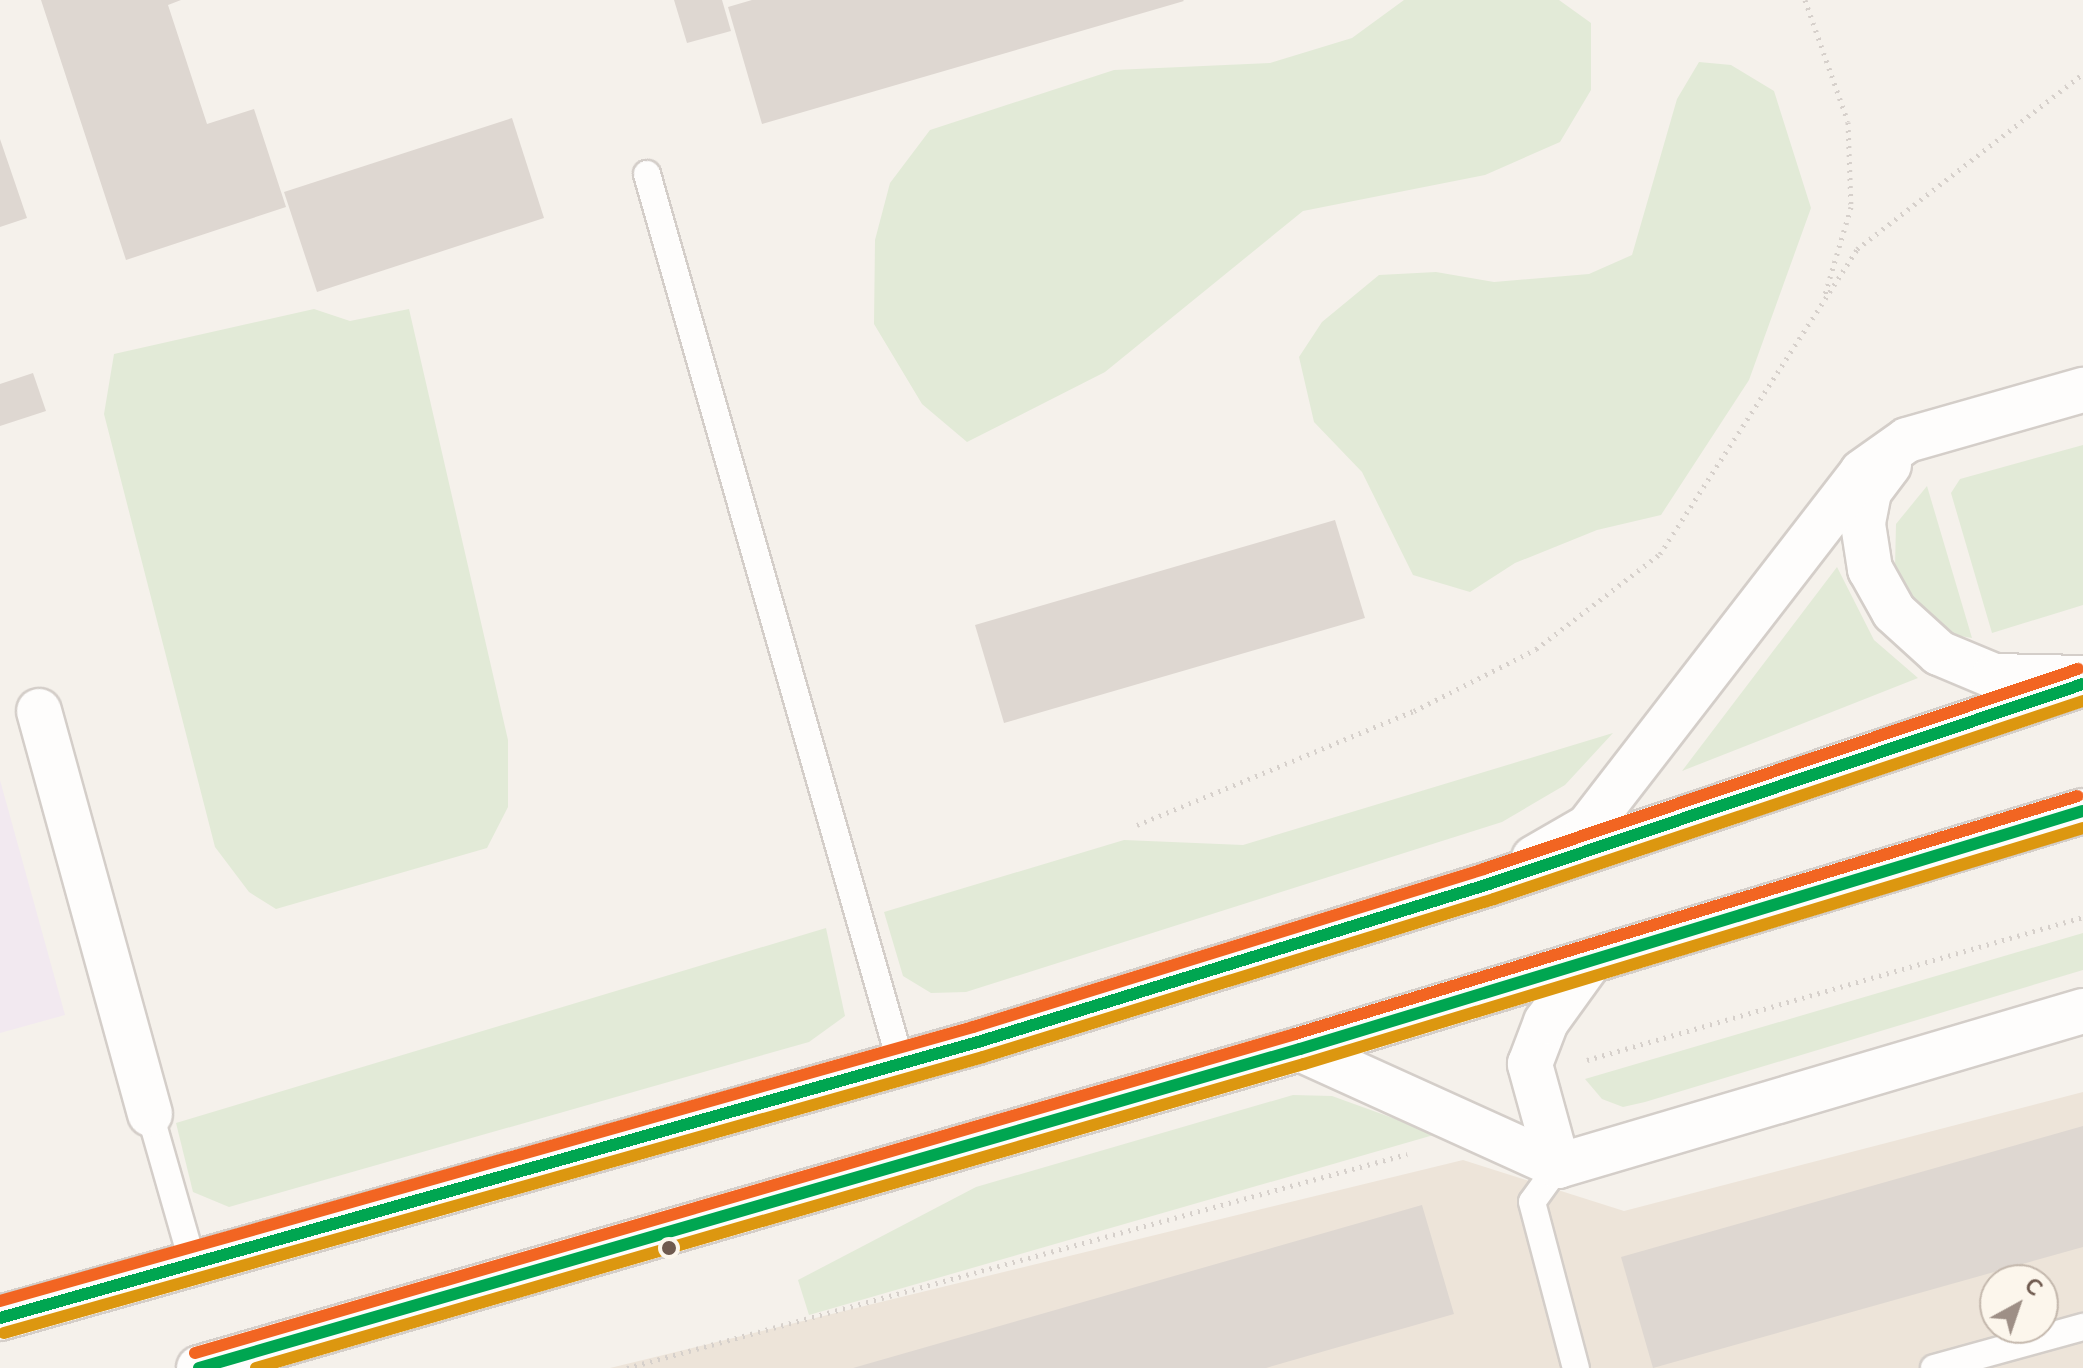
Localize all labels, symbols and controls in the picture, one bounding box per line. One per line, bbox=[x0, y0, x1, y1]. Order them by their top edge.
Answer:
unlabelled marker bbox=[661, 1240, 677, 1256]
north arrow bbox=[1979, 1264, 2059, 1344]
text: С bbox=[2018, 1271, 2049, 1303]

